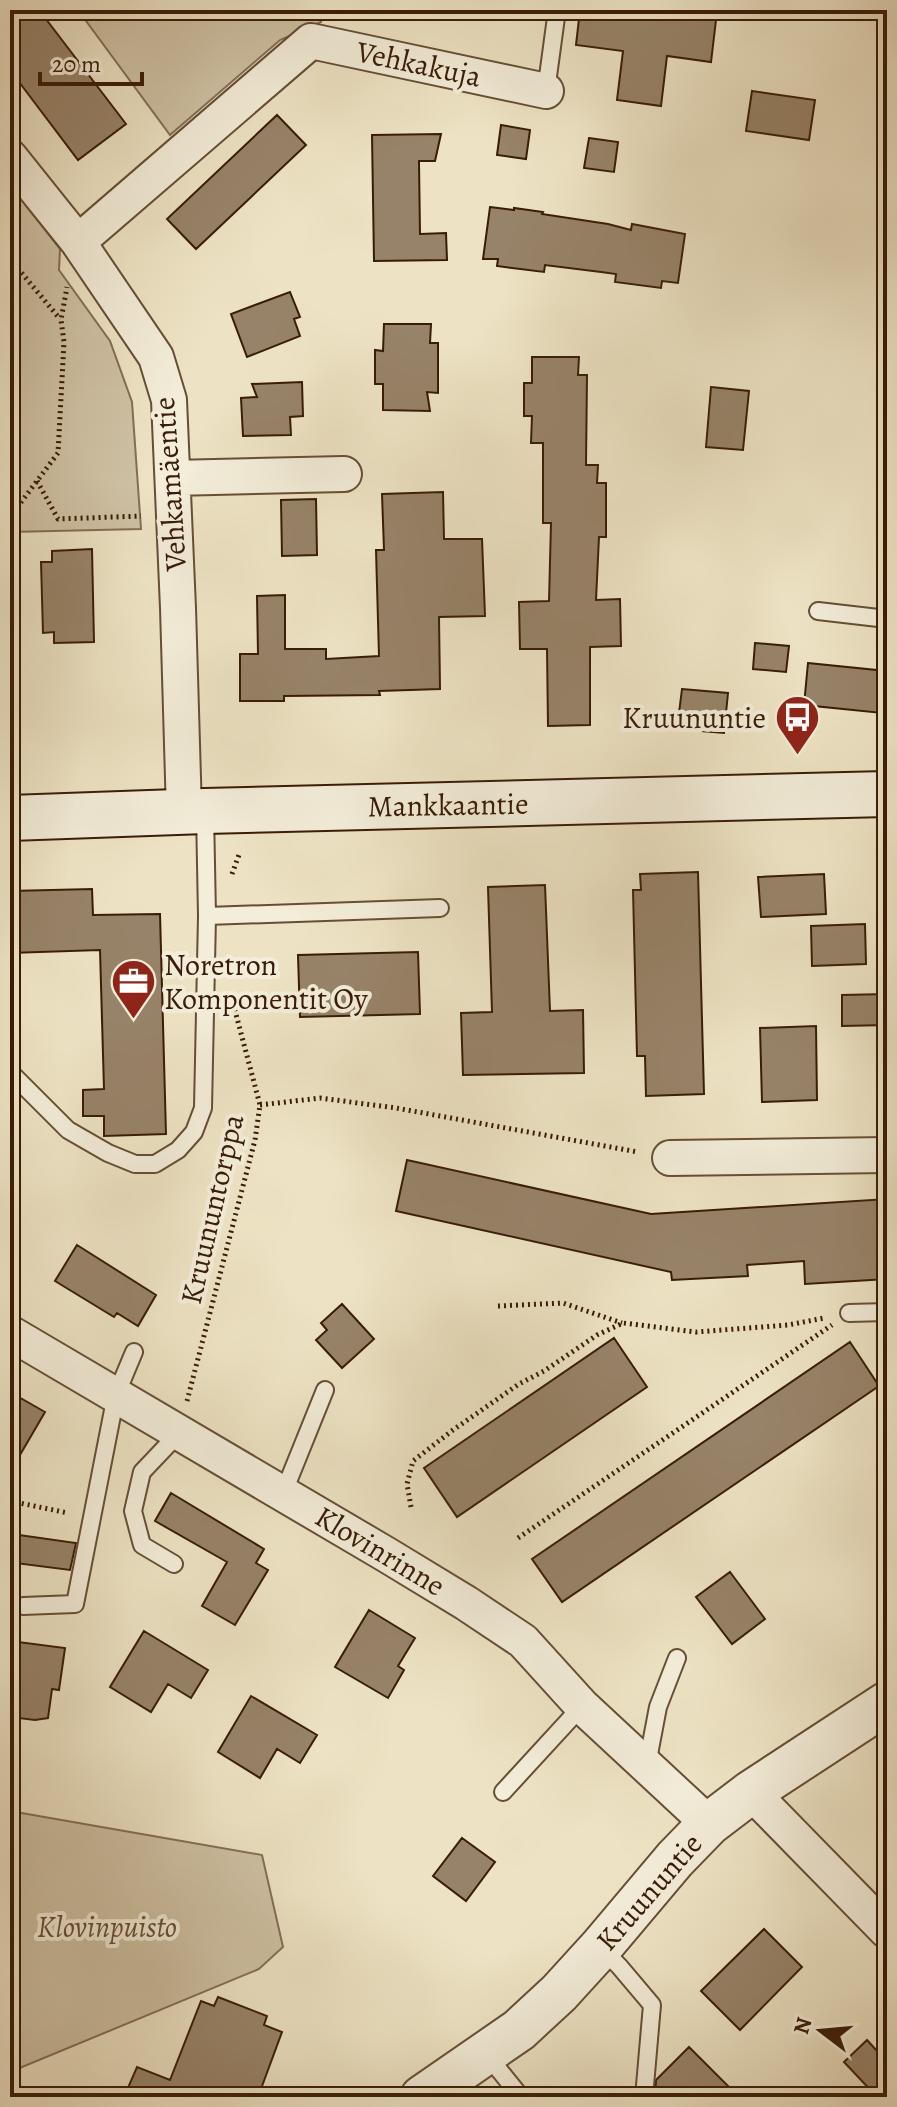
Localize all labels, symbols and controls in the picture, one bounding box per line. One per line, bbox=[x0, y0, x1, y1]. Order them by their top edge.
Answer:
street label: Vehkakuja bbox=[352, 31, 485, 97]
scale bar bbox=[40, 36, 142, 86]
text: 20 m bbox=[52, 48, 101, 80]
street label: Vehkamäentie bbox=[144, 396, 196, 573]
bus stop icon: Kruununtie bbox=[773, 694, 821, 757]
place label: Kruununtie bbox=[622, 698, 766, 738]
street label: Mankkaantie bbox=[367, 784, 529, 826]
place label: Noretron Komponentit Oy bbox=[164, 945, 368, 1019]
office icon: Noretron Komponentit Oy bbox=[109, 958, 157, 1021]
street label: Kruununtorppa bbox=[171, 1110, 253, 1308]
street label: Klovinrinne bbox=[307, 1496, 453, 1606]
street label: Kruununtie bbox=[587, 1825, 711, 1959]
park label: Klovinpuisto bbox=[37, 1907, 177, 1947]
north arrow bbox=[781, 1991, 861, 2071]
text: N bbox=[786, 2014, 819, 2038]

